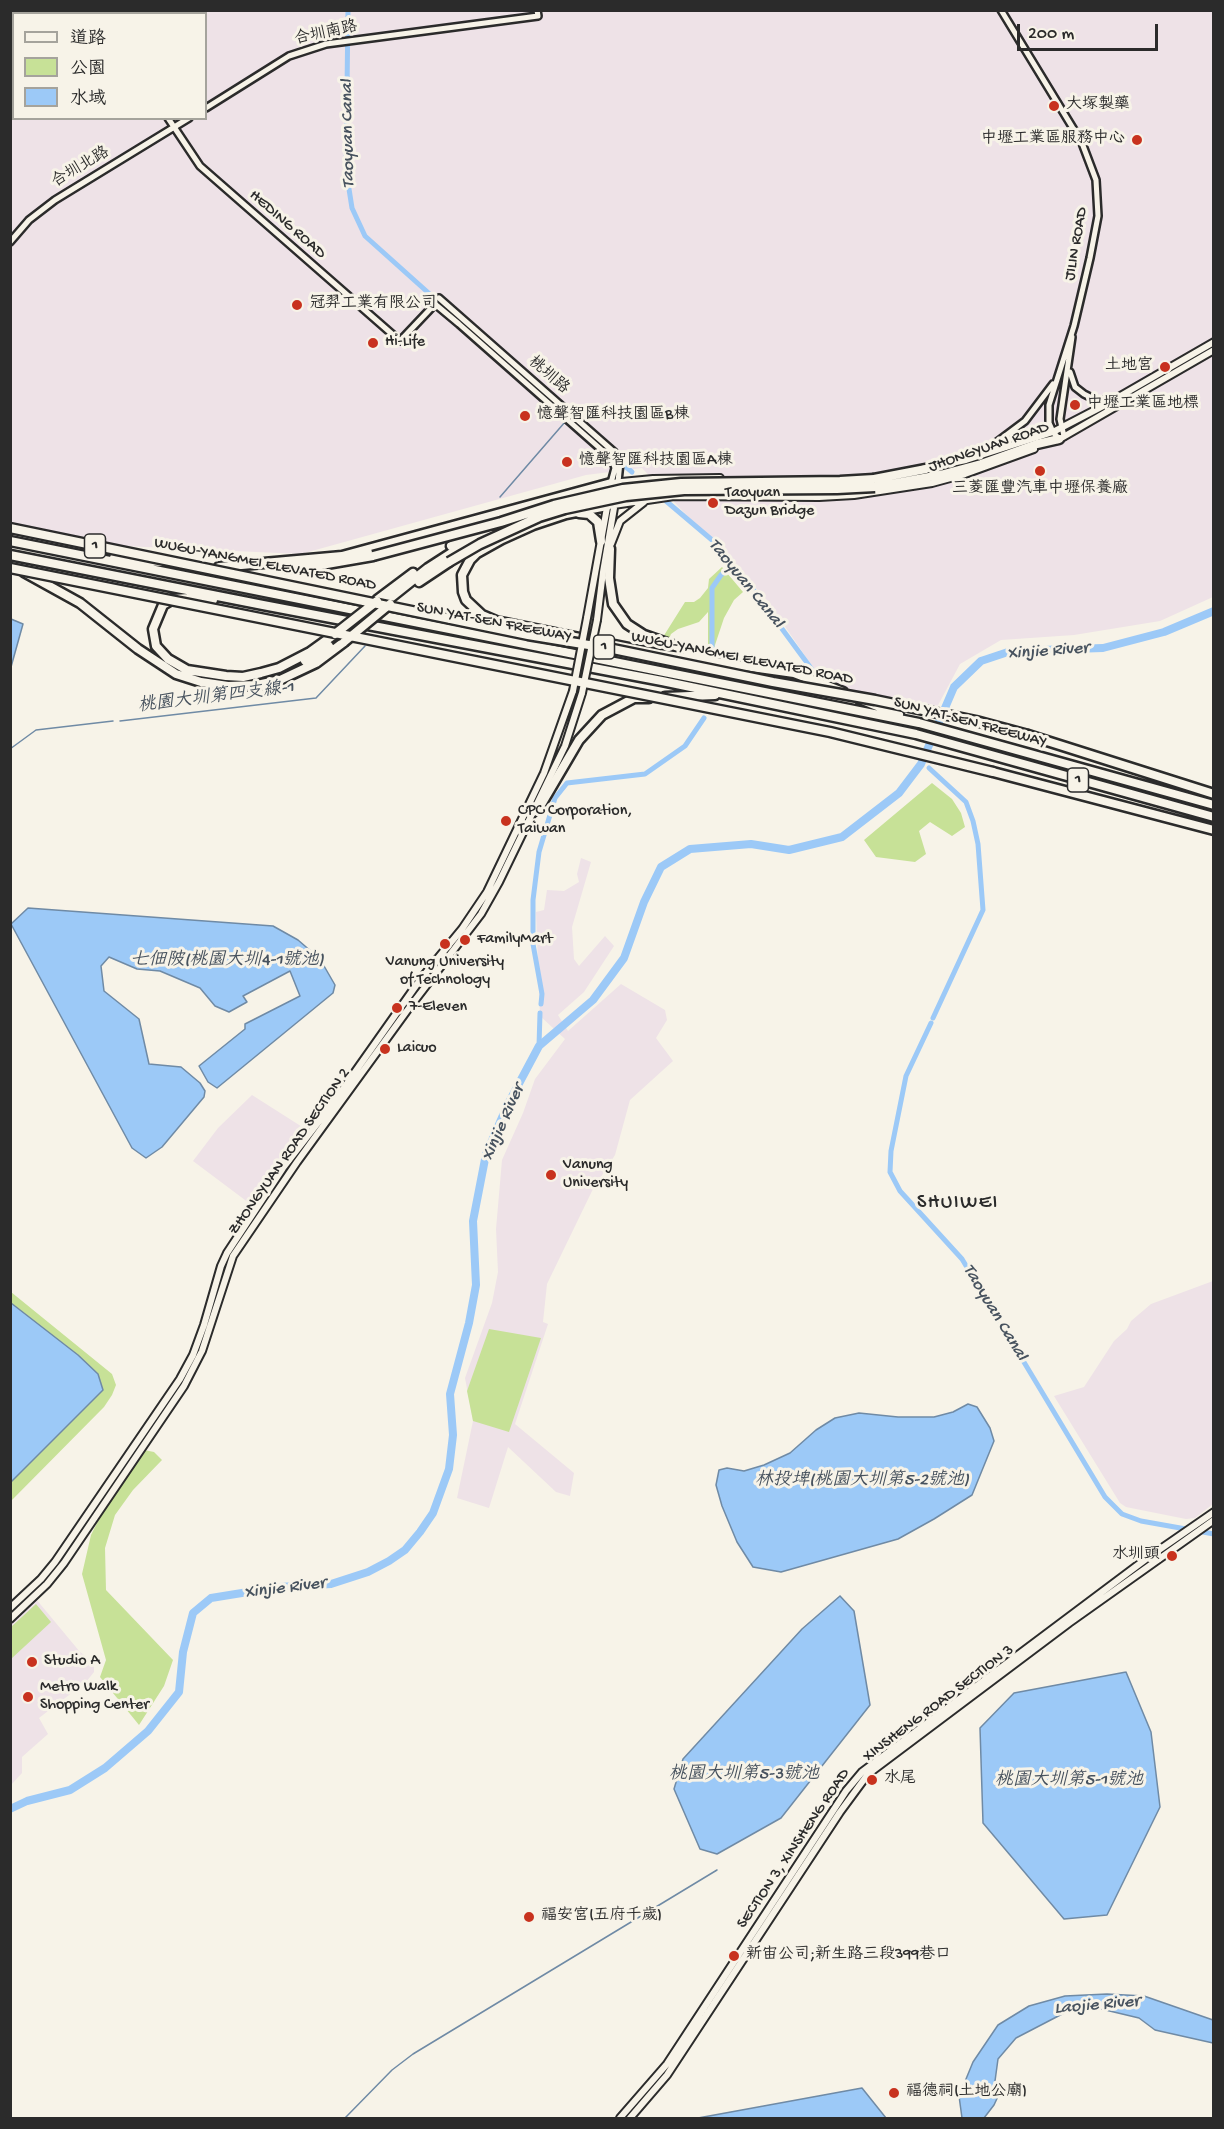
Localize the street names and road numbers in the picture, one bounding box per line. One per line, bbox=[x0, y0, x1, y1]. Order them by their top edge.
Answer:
street label: 合圳南路 bbox=[293, 18, 359, 50]
street label: 合圳北路 bbox=[49, 143, 113, 193]
street label: HEDING ROAD bbox=[245, 186, 329, 264]
street label: JILIN ROAD bbox=[1061, 206, 1093, 282]
street label: 桃圳路 bbox=[524, 353, 572, 399]
street label: JHONGYUAN ROAD bbox=[926, 418, 1052, 478]
road number: 1 bbox=[84, 534, 106, 558]
street label: WUGU-YANGMEI ELEVATED ROAD bbox=[152, 534, 378, 596]
street label: SUN YAT-SEN FREEWAY bbox=[415, 599, 573, 647]
street label: WUGU-YANGMEI ELEVATED ROAD bbox=[629, 628, 855, 690]
road number: 1 bbox=[594, 635, 614, 659]
street label: SUN YAT-SEN FREEWAY bbox=[891, 693, 1049, 753]
road number: 1 bbox=[1068, 768, 1088, 792]
street label: ZHONGYUAN ROAD SECTION 2 bbox=[225, 1065, 355, 1239]
street label: XINSHENG ROAD SECTION 3 bbox=[860, 1641, 1018, 1767]
street label: SECTION 3, XINSHENG ROAD bbox=[733, 1765, 855, 1933]

